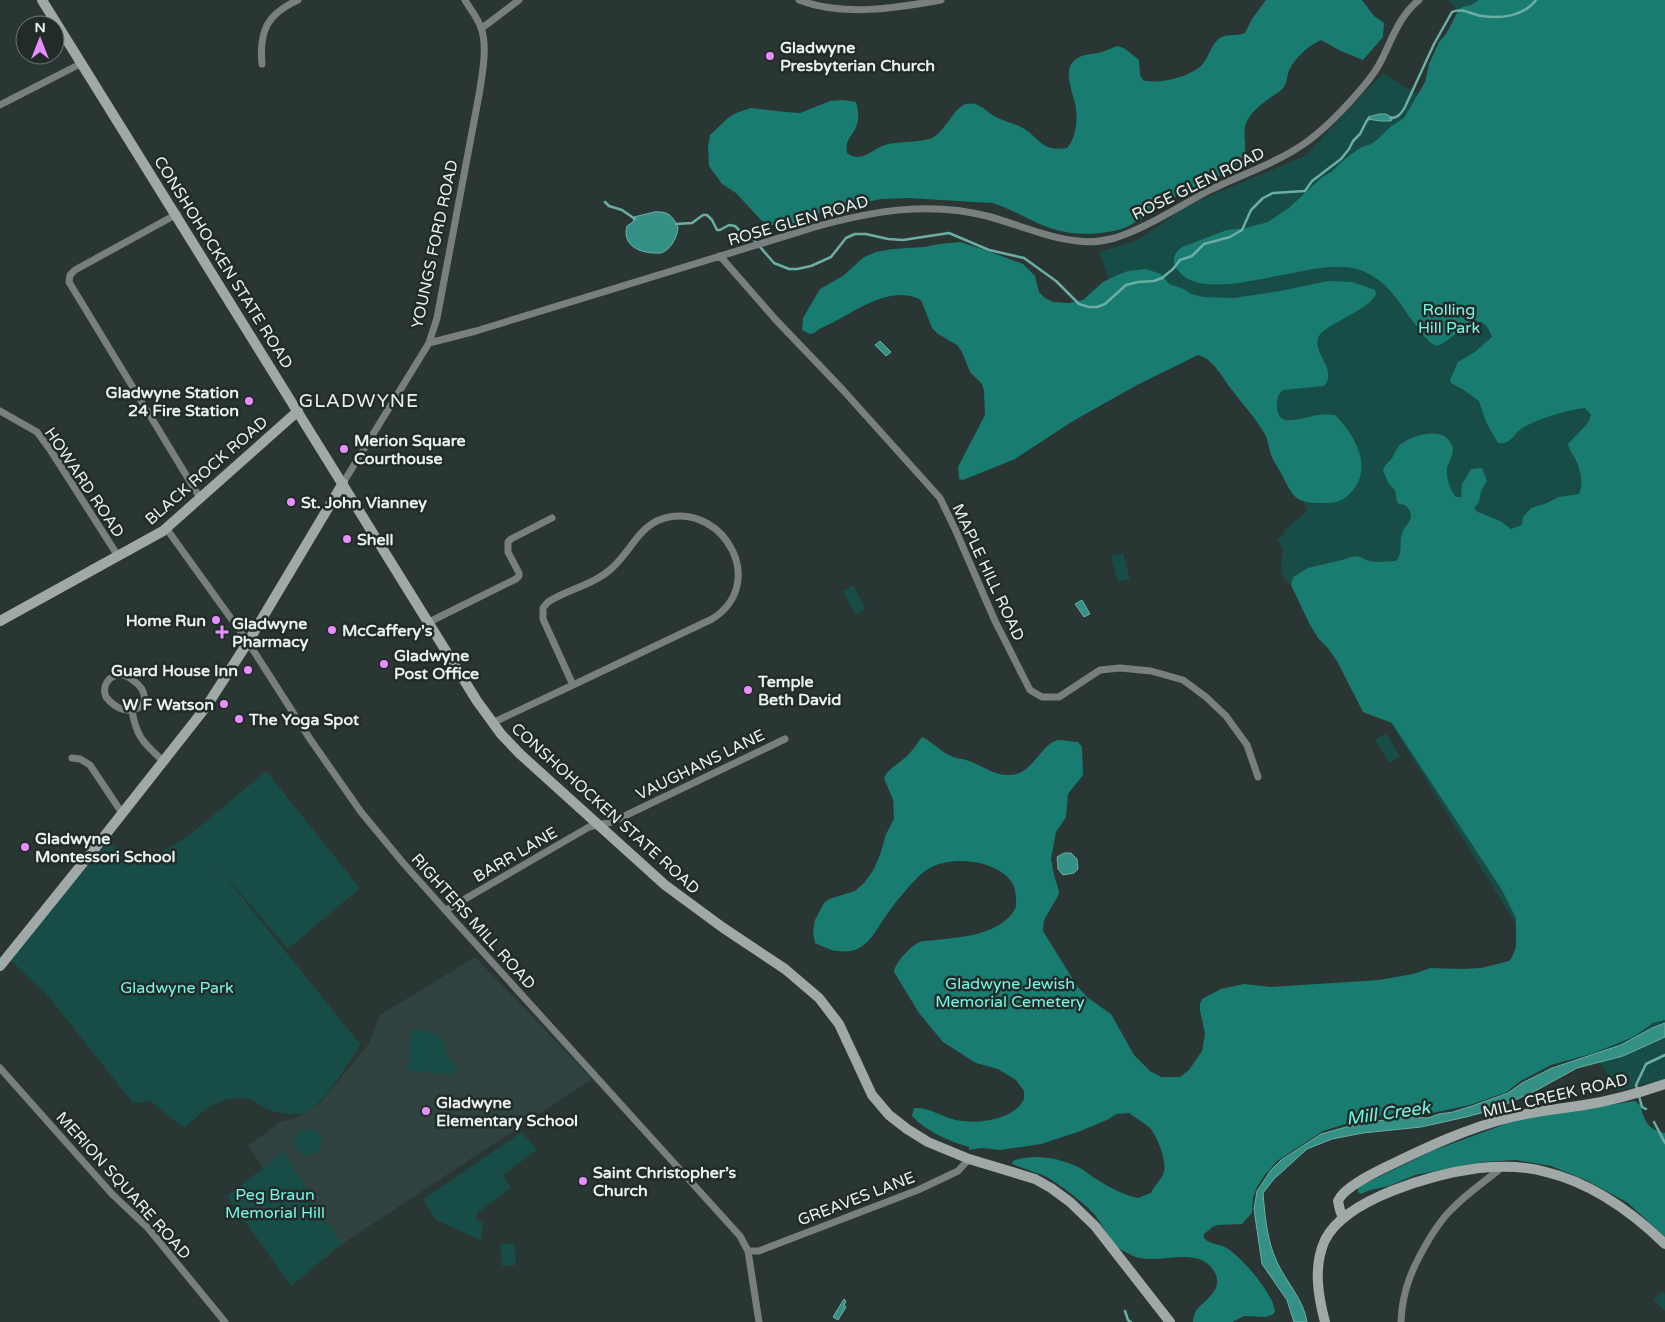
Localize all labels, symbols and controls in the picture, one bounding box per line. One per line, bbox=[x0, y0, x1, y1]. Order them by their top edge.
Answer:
north arrow bbox=[15, 15, 65, 65]
text: N bbox=[34, 19, 46, 36]
place label: Gladwyne Presbyterian Church bbox=[780, 38, 935, 76]
marker: Gladwyne Presbyterian Church bbox=[764, 50, 776, 62]
street label: ROSE GLEN ROAD bbox=[1129, 143, 1268, 225]
street label: CONSHOHOCKEN STATE ROAD bbox=[149, 153, 297, 373]
street label: YOUNGS FORD ROAD bbox=[407, 158, 463, 330]
street label: ROSE GLEN ROAD bbox=[726, 191, 871, 251]
park label: Rolling Hill Park bbox=[1418, 300, 1480, 338]
place label: Gladwyne Station 24 Fire Station bbox=[106, 383, 239, 421]
district label: GLADWYNE bbox=[299, 390, 419, 412]
marker: Gladwyne Station 24 Fire Station bbox=[243, 395, 255, 407]
street label: BLACK ROCK ROAD bbox=[141, 412, 272, 530]
street label: HOWARD ROAD bbox=[40, 424, 128, 542]
place label: Merion Square Courthouse bbox=[354, 431, 466, 469]
marker: Merion Square Courthouse bbox=[338, 443, 350, 455]
place label: St. John Vianney bbox=[301, 493, 427, 513]
marker: St. John Vianney bbox=[285, 496, 297, 508]
street label: MAPLE HILL ROAD bbox=[948, 501, 1029, 644]
place label: Shell bbox=[357, 530, 394, 550]
marker: Shell bbox=[341, 533, 353, 545]
place label: Home Run bbox=[126, 611, 206, 631]
marker: Home Run bbox=[210, 614, 222, 626]
place label: Gladwyne Pharmacy bbox=[232, 614, 309, 652]
place label: McCaffery's bbox=[342, 621, 433, 641]
marker: McCaffery's bbox=[326, 624, 338, 636]
marker: Gladwyne Pharmacy bbox=[216, 626, 228, 638]
place label: Gladwyne Post Office bbox=[394, 646, 479, 684]
marker: Gladwyne Post Office bbox=[378, 658, 390, 670]
place label: Guard House Inn bbox=[111, 661, 238, 681]
marker: Guard House Inn bbox=[242, 664, 254, 676]
place label: Temple Beth David bbox=[757, 672, 841, 710]
marker: Temple Beth David bbox=[742, 684, 754, 696]
place label: W F Watson bbox=[122, 695, 214, 715]
marker: W F Watson bbox=[218, 698, 230, 710]
place label: The Yoga Spot bbox=[248, 710, 360, 730]
marker: The Yoga Spot bbox=[233, 713, 245, 725]
street label: CONSHOHOCKEN STATE ROAD bbox=[507, 719, 704, 899]
street label: VAUGHANS LANE bbox=[633, 725, 768, 805]
street label: BARR LANE bbox=[470, 823, 561, 887]
place label: Gladwyne Montessori School bbox=[35, 829, 176, 867]
marker: Gladwyne Montessori School bbox=[19, 841, 31, 853]
street label: RIGHTERS MILL ROAD bbox=[407, 849, 540, 994]
park label: Gladwyne Jewish Memorial Cemetery bbox=[935, 974, 1085, 1012]
park label: Gladwyne Park bbox=[120, 978, 234, 998]
street label: MILL CREEK ROAD bbox=[1481, 1070, 1630, 1122]
place label: Gladwyne Elementary School bbox=[436, 1093, 578, 1131]
water label: Mill Creek bbox=[1345, 1096, 1433, 1130]
marker: Gladwyne Elementary School bbox=[420, 1105, 432, 1117]
street label: MERION SQUARE ROAD bbox=[52, 1108, 195, 1264]
place label: Saint Christopher’s Church bbox=[593, 1163, 737, 1201]
street label: GREAVES LANE bbox=[795, 1167, 918, 1231]
marker: Saint Christopher’s Church bbox=[577, 1175, 589, 1187]
park label: Peg Braun Memorial Hill bbox=[225, 1185, 325, 1223]

